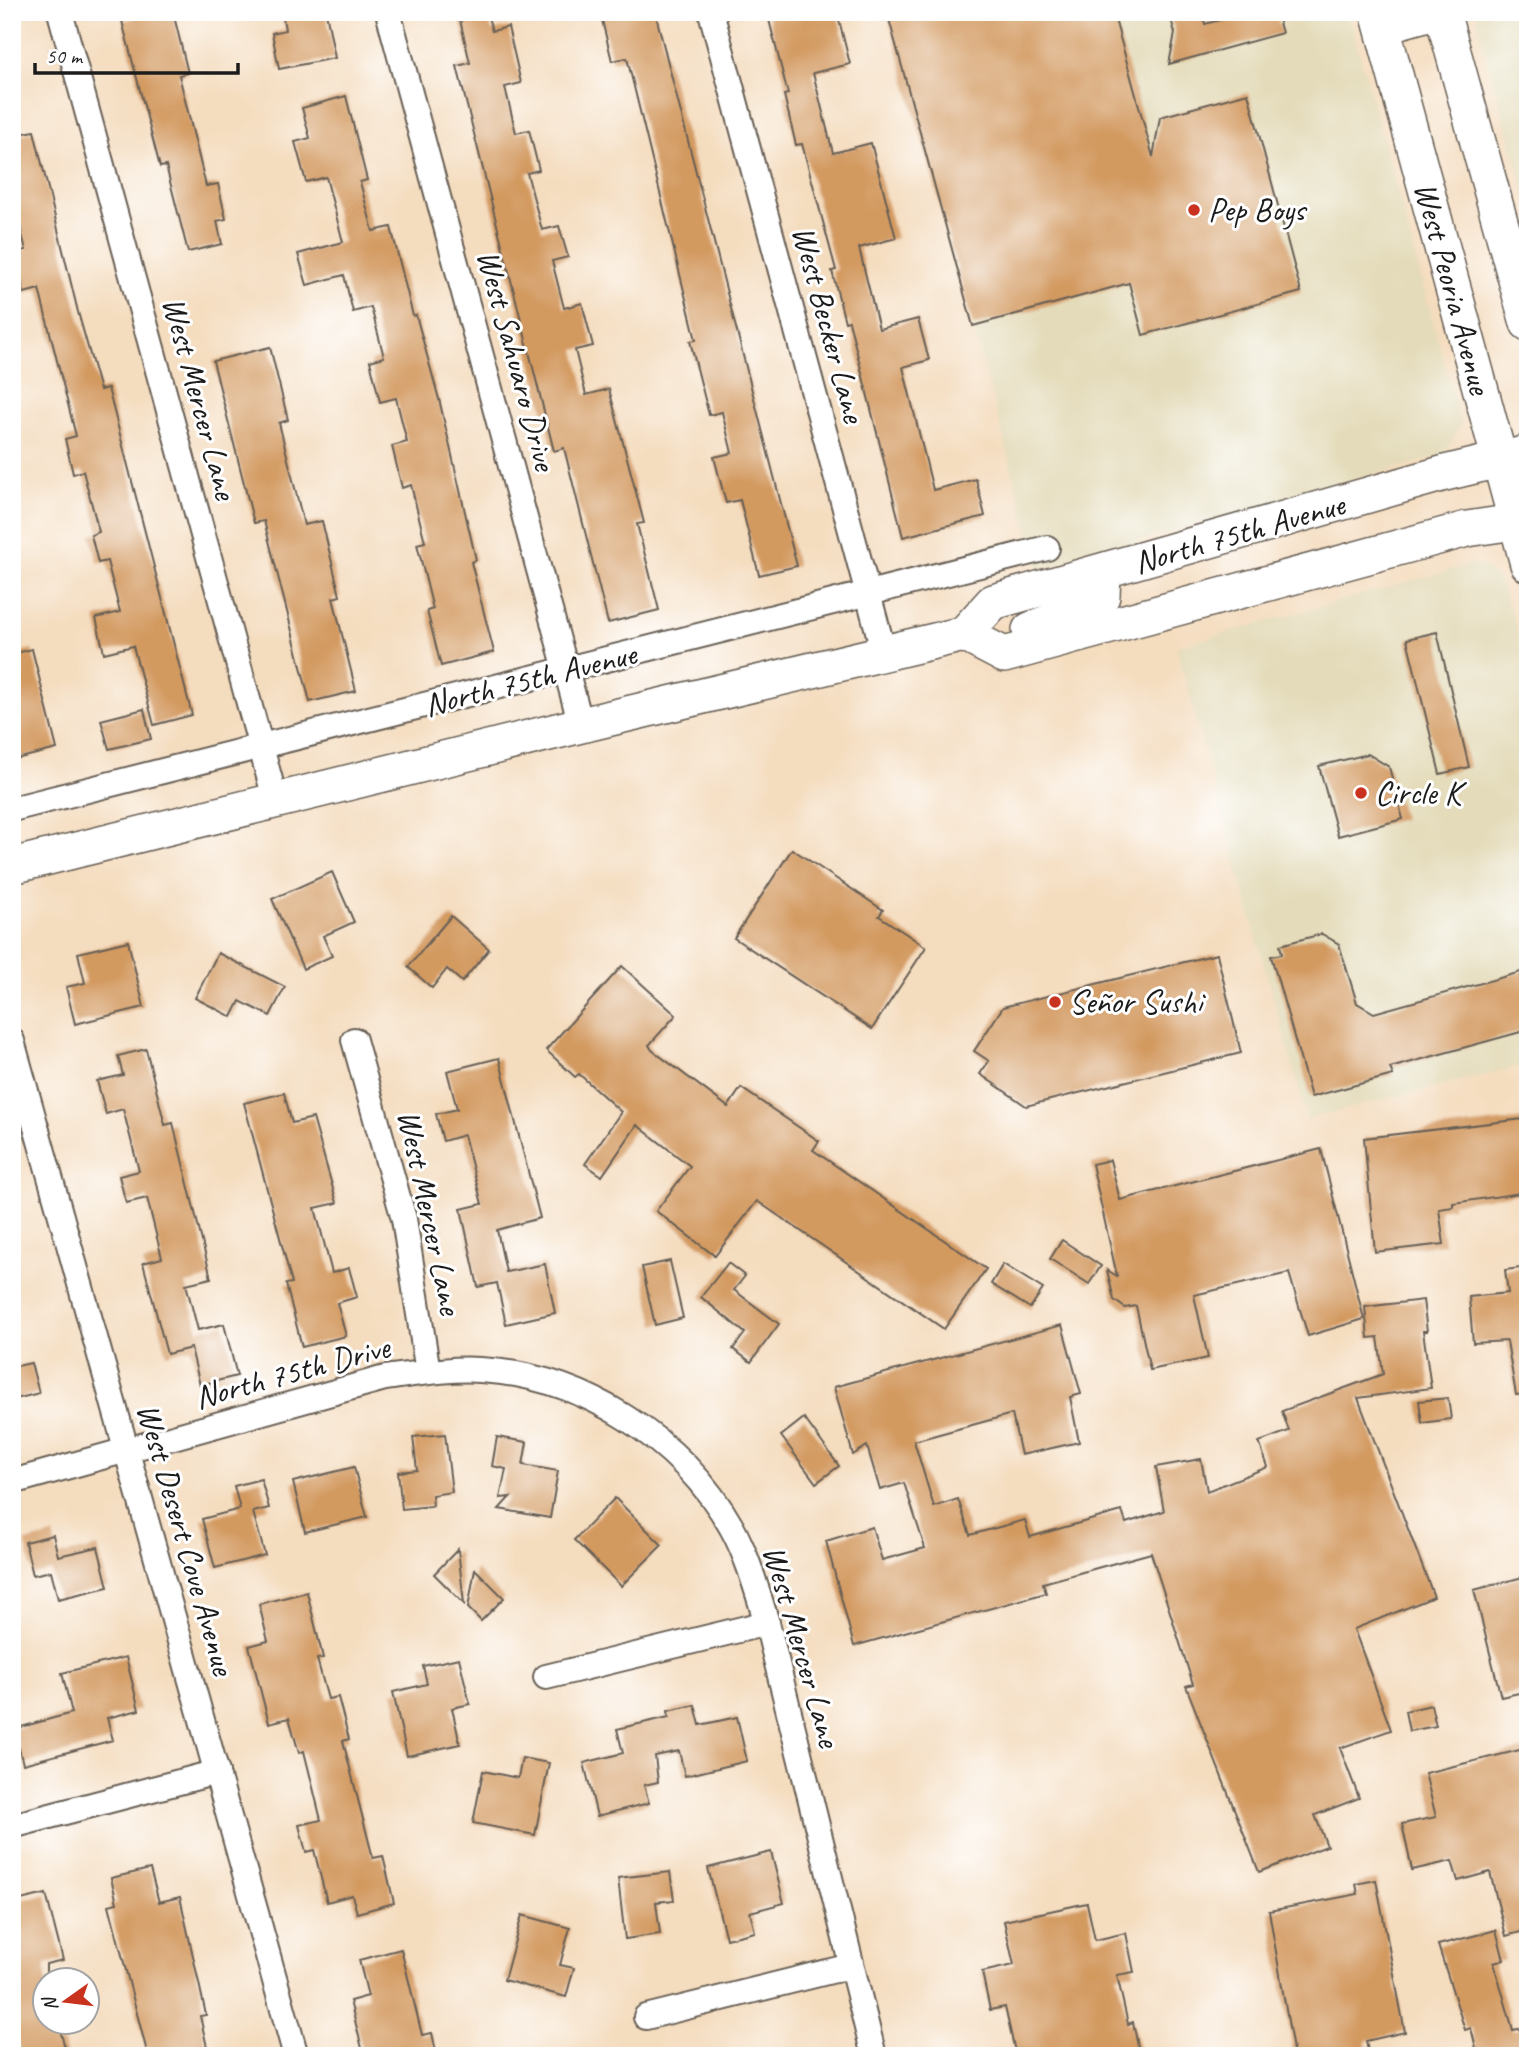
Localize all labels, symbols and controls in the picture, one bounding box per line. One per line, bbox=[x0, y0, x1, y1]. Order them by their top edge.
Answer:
scale bar bbox=[35, 32, 238, 76]
text: 50 m bbox=[46, 43, 84, 69]
street label: West Peoria Avenue bbox=[1405, 178, 1502, 401]
place label: Pep Boys bbox=[1208, 189, 1308, 231]
marker: Pep Boys bbox=[1186, 202, 1202, 218]
street label: West Becker Lane bbox=[783, 221, 876, 429]
street label: West Sahuaro Drive bbox=[467, 245, 567, 477]
street label: West Mercer Lane bbox=[153, 292, 248, 506]
street label: North 75th Avenue bbox=[1129, 482, 1351, 583]
street label: North 75th Avenue bbox=[420, 632, 642, 726]
place label: Circle K bbox=[1375, 772, 1467, 814]
marker: Circle K bbox=[1353, 785, 1369, 801]
place label: Señor Sushi bbox=[1069, 981, 1206, 1023]
marker: Señor Sushi bbox=[1047, 994, 1063, 1010]
street label: West Mercer Lane bbox=[388, 1106, 473, 1320]
street label: North 75th Drive bbox=[190, 1325, 396, 1418]
street label: West Desert Cove Avenue bbox=[127, 1399, 245, 1682]
street label: West Mercer Lane bbox=[753, 1540, 851, 1754]
north arrow bbox=[32, 1966, 102, 2036]
text: N bbox=[37, 1993, 64, 2013]

